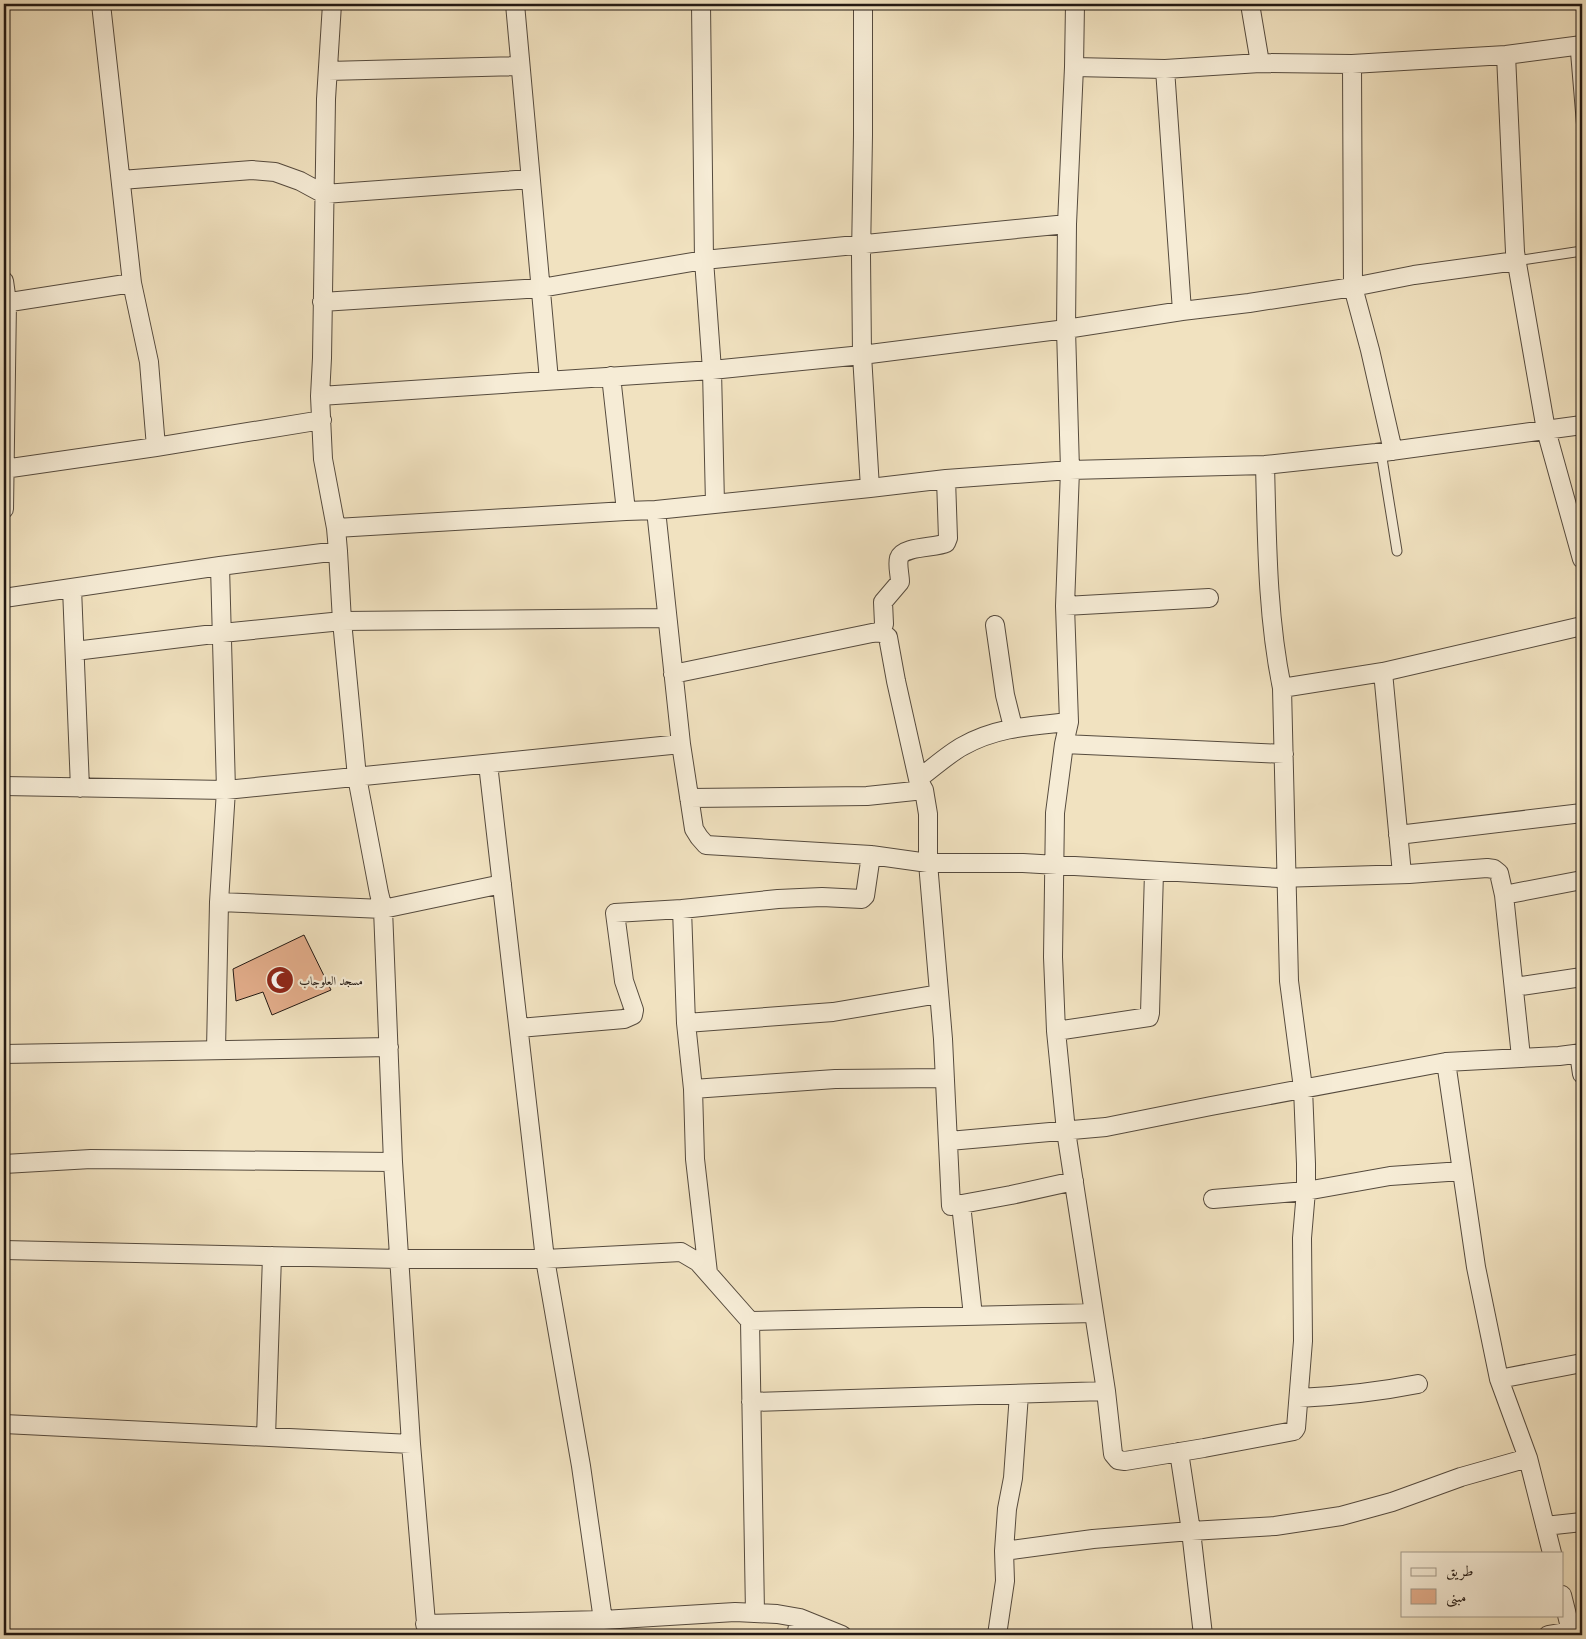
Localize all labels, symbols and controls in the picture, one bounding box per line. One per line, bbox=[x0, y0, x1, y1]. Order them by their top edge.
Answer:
mosque icon: مسجد العلوجاب bbox=[265, 965, 295, 995]
place label: مسجد العلوجاب bbox=[299, 973, 363, 989]
legend bbox=[1401, 1552, 1564, 1616]
text: طريق bbox=[1446, 1561, 1473, 1581]
text: مبنى bbox=[1446, 1587, 1466, 1608]

